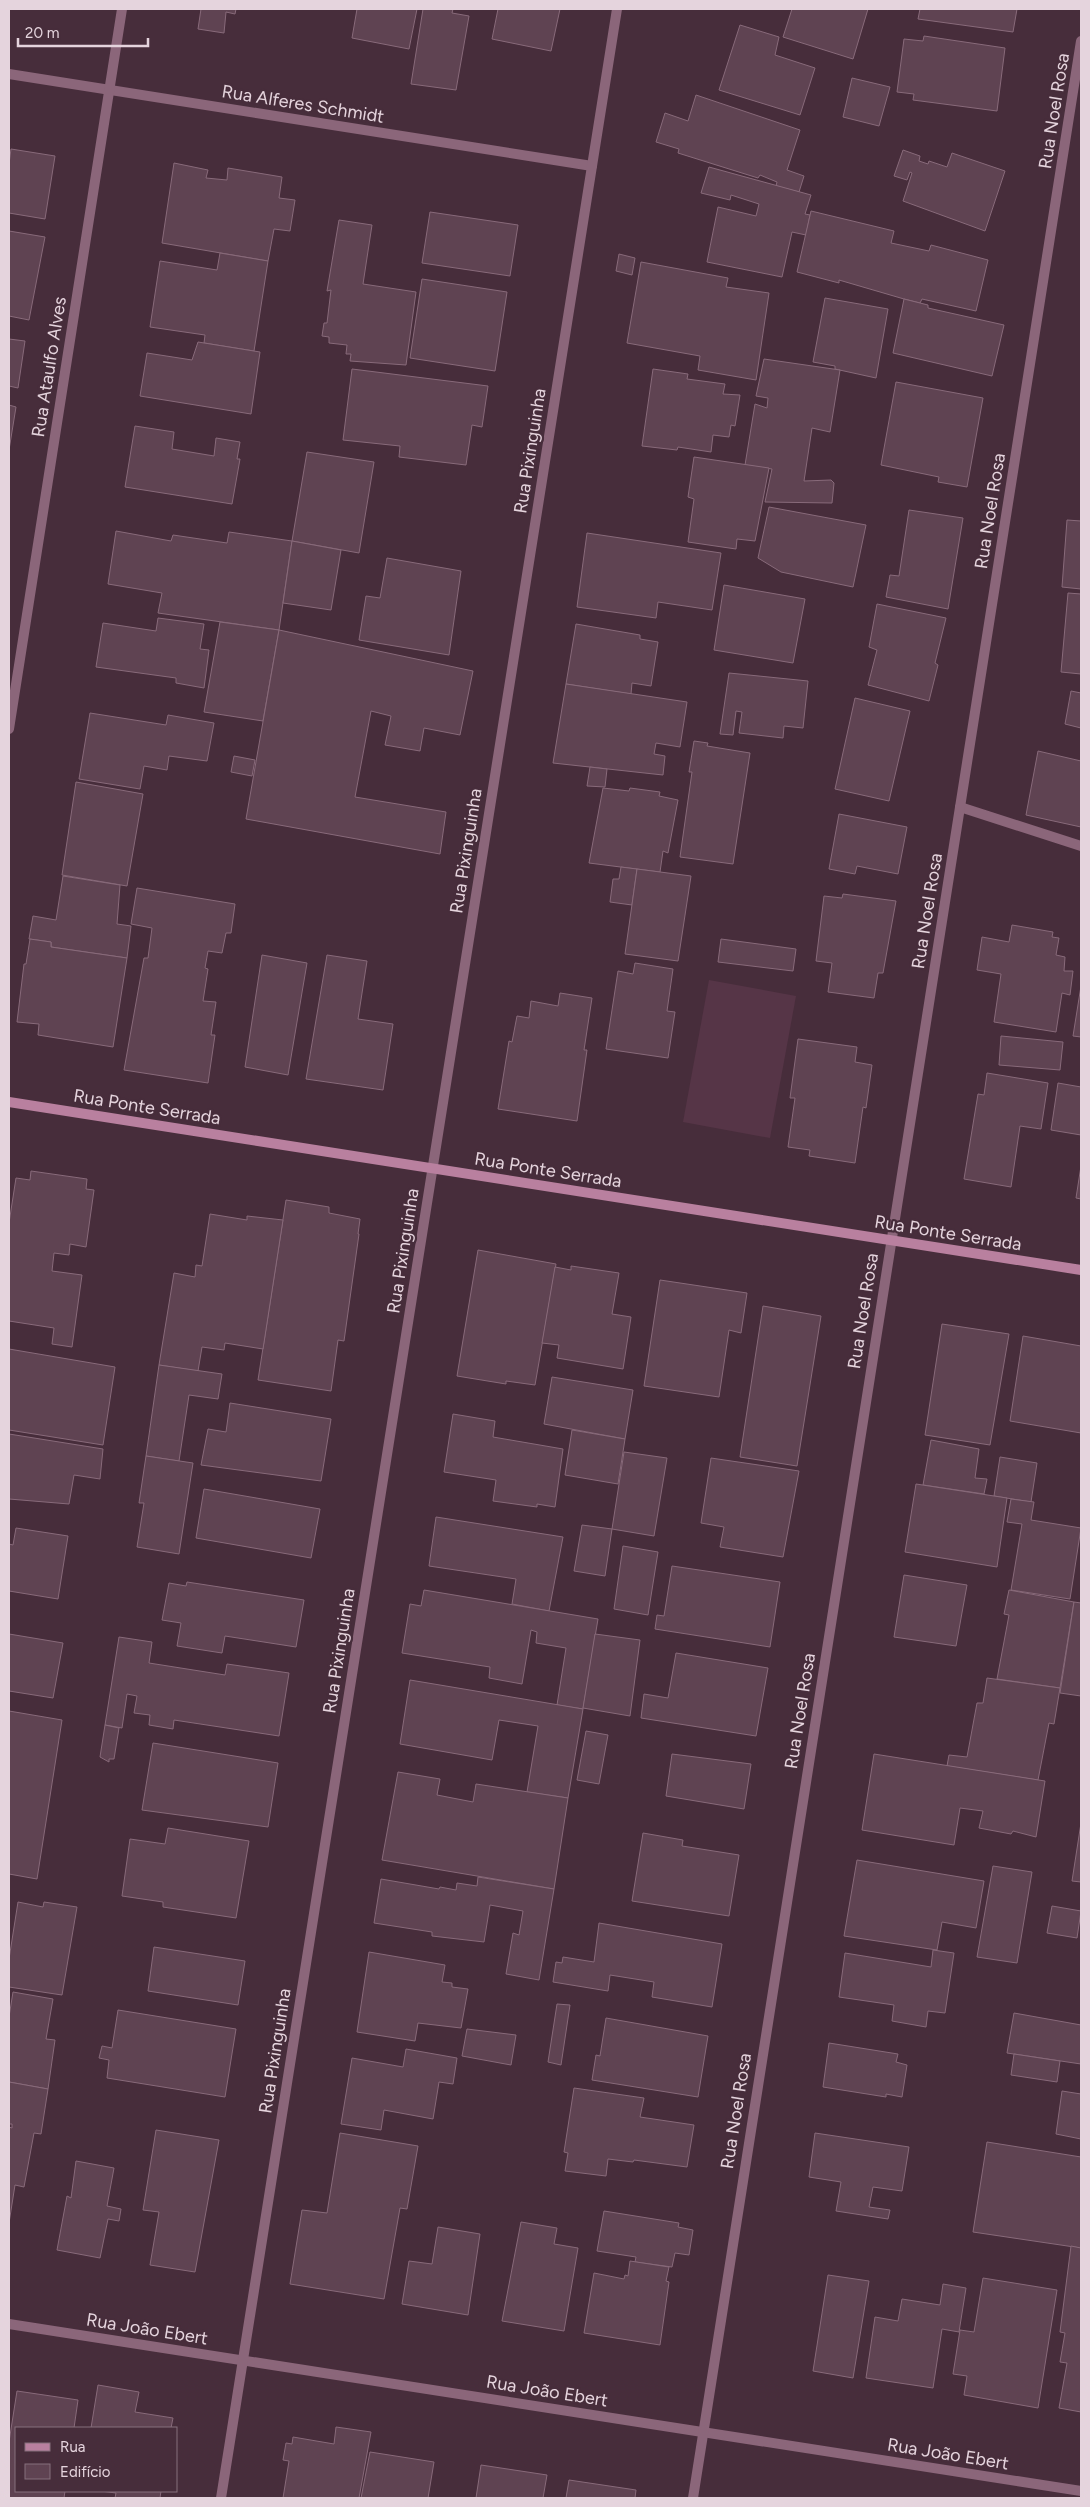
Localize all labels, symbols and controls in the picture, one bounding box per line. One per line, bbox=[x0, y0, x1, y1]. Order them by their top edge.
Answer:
scale bar bbox=[18, 15, 148, 47]
text: 20 m bbox=[25, 24, 59, 42]
street label: Rua Noel Rosa bbox=[1034, 52, 1074, 170]
street label: Rua Alferes Schmidt bbox=[220, 80, 386, 128]
street label: Rua Ataulfo Alves bbox=[27, 295, 71, 439]
street label: Rua Pixinguinha bbox=[509, 387, 551, 515]
street label: Rua Noel Rosa bbox=[970, 452, 1010, 570]
street label: Rua Pixinguinha bbox=[445, 787, 487, 915]
street label: Rua Noel Rosa bbox=[907, 852, 947, 970]
street label: Rua Ponte Serrada bbox=[72, 1085, 222, 1129]
street label: Rua Ponte Serrada bbox=[473, 1148, 623, 1192]
street label: Rua Pixinguinha bbox=[382, 1187, 424, 1315]
street label: Rua Ponte Serrada bbox=[873, 1211, 1023, 1255]
street label: Rua Noel Rosa bbox=[843, 1252, 883, 1370]
street label: Rua Pixinguinha bbox=[318, 1587, 360, 1715]
street label: Rua Noel Rosa bbox=[780, 1652, 820, 1770]
street label: Rua Pixinguinha bbox=[254, 1987, 296, 2115]
street label: Rua Noel Rosa bbox=[716, 2052, 756, 2170]
street label: Rua João Ebert bbox=[85, 2309, 209, 2349]
street label: Rua João Ebert bbox=[485, 2371, 609, 2411]
legend bbox=[15, 2427, 178, 2492]
street label: Rua João Ebert bbox=[886, 2434, 1010, 2474]
text: Rua bbox=[60, 2438, 85, 2456]
text: Edifício bbox=[60, 2463, 111, 2481]

